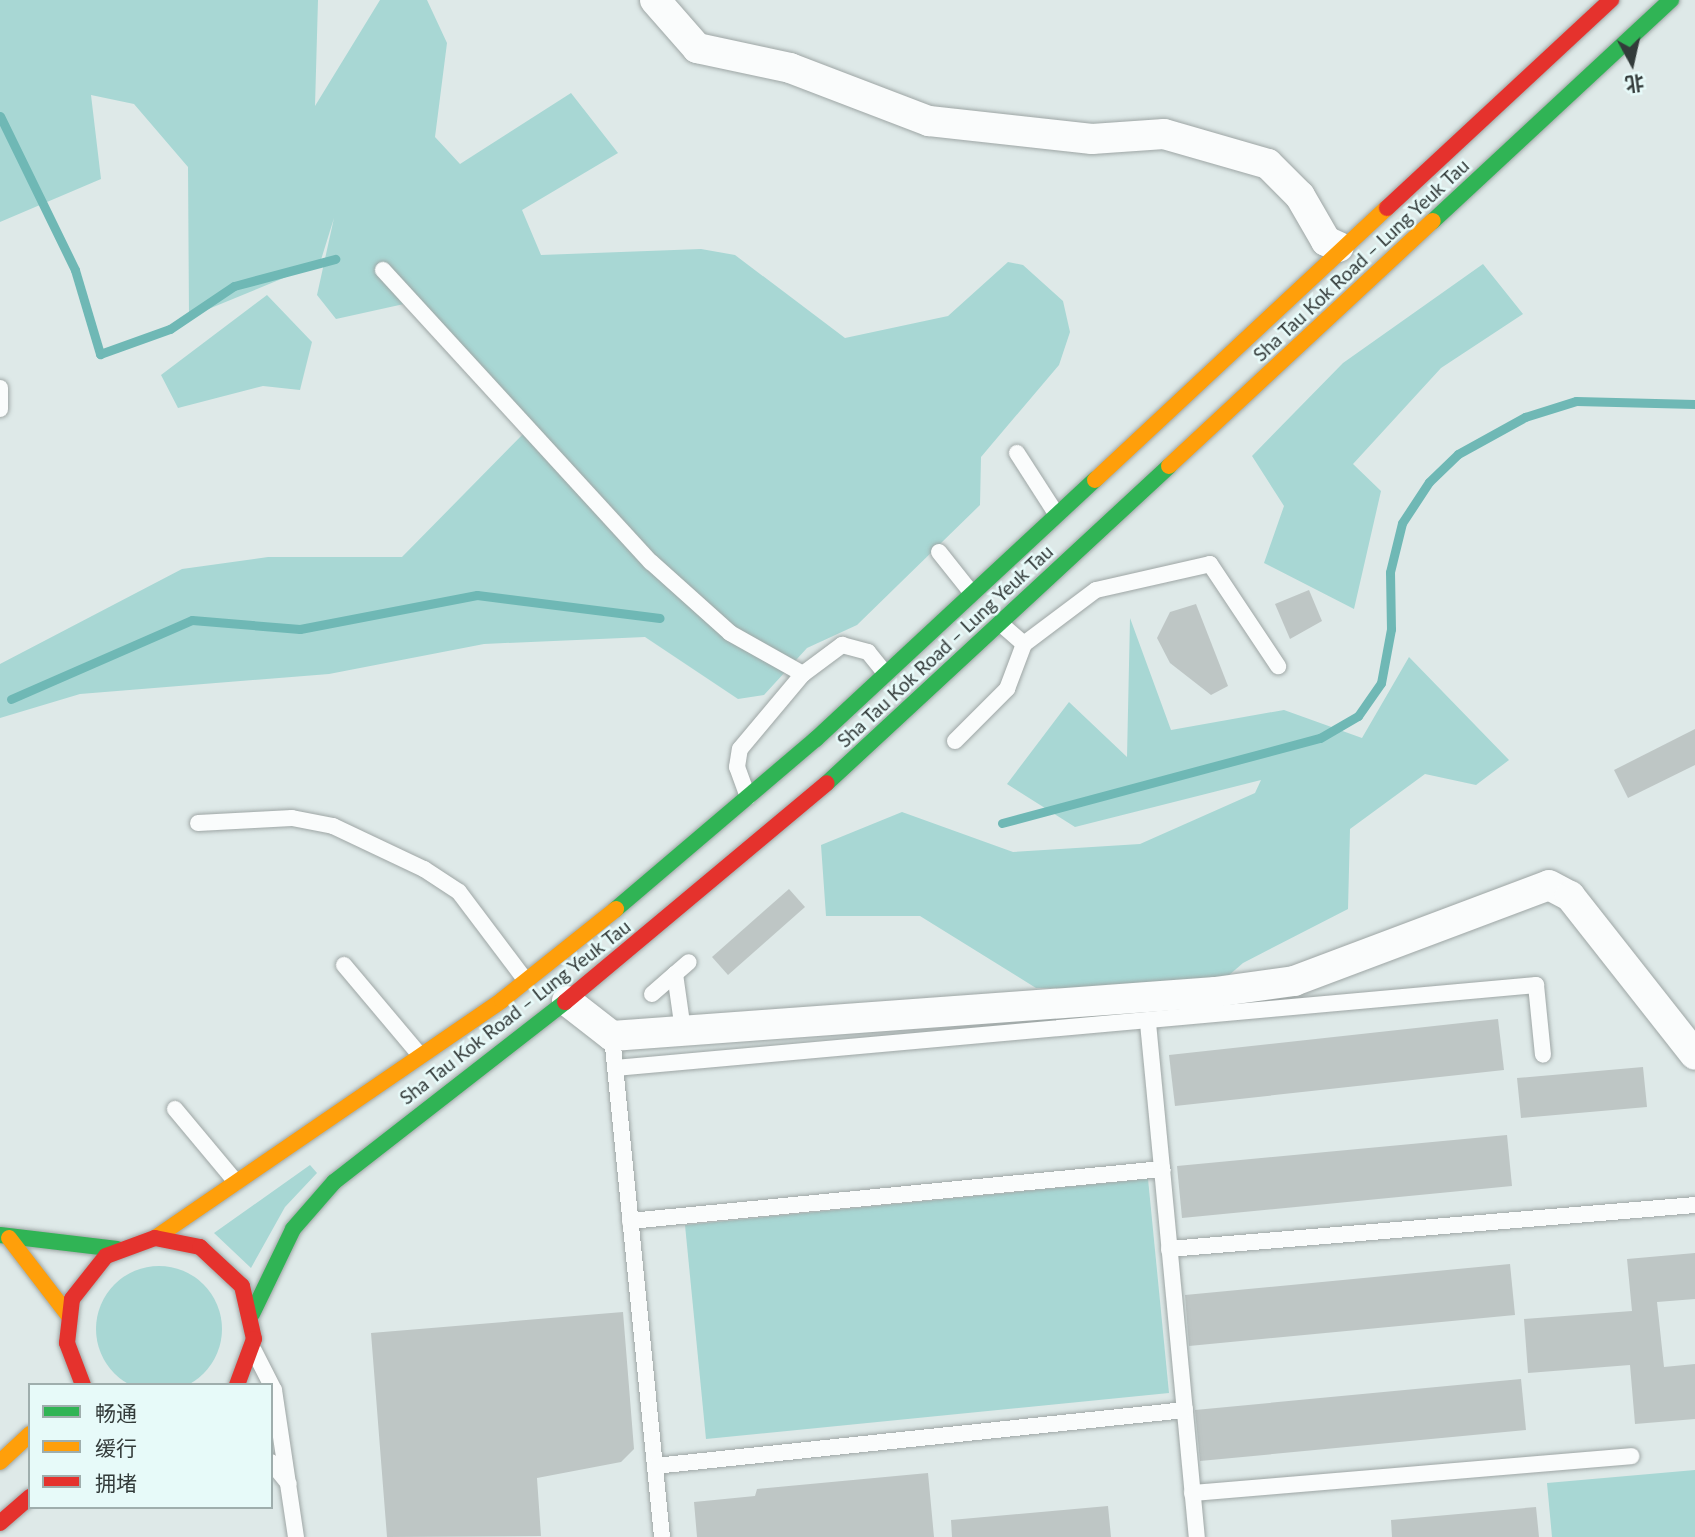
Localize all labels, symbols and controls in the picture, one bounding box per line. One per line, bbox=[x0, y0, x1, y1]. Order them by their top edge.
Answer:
north arrow bbox=[1597, 28, 1667, 98]
text: 北 bbox=[1624, 72, 1646, 97]
street label: Sha Tau Kok Road – Lung Yeuk Tau bbox=[1248, 153, 1474, 367]
street label: Sha Tau Kok Road – Lung Yeuk Tau bbox=[832, 539, 1058, 753]
street label: Sha Tau Kok Road – Lung Yeuk Tau bbox=[394, 914, 636, 1110]
legend bbox=[28, 1383, 273, 1509]
text: 畅通 bbox=[95, 1400, 137, 1425]
text: 缓行 bbox=[95, 1435, 137, 1460]
text: 拥堵 bbox=[95, 1470, 137, 1495]

